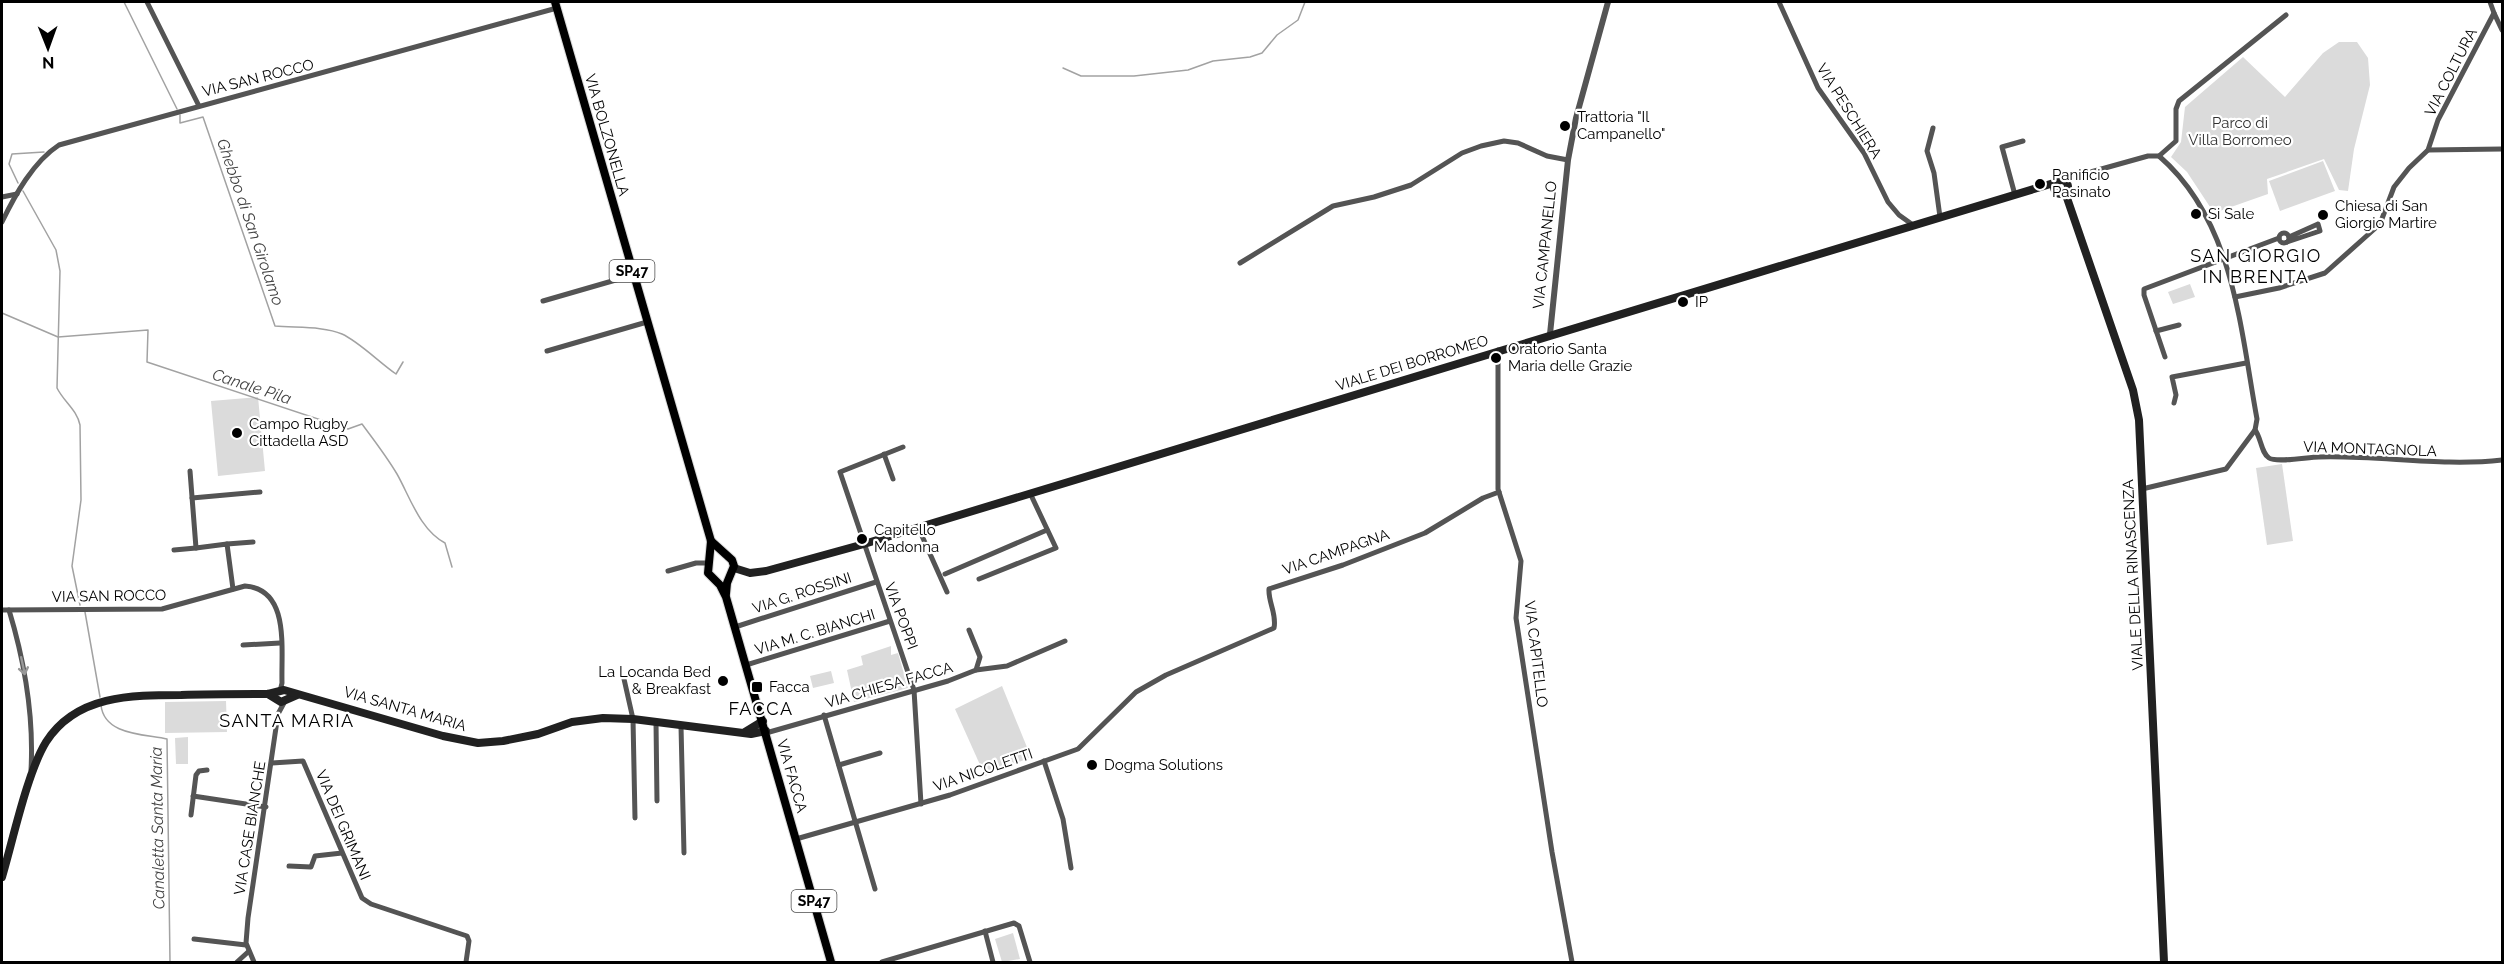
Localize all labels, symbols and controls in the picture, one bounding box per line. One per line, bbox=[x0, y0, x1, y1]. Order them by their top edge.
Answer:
north arrow bbox=[18, 18, 78, 78]
street label: VIA COLTURA bbox=[2421, 25, 2481, 119]
text: N bbox=[42, 53, 55, 72]
street label: VIA SAN ROCCO bbox=[200, 55, 316, 101]
street label: VIA PESCHIERA bbox=[1812, 60, 1886, 162]
street label: VIA BOLZONELLA bbox=[581, 72, 633, 198]
place label: Trattoria "Il Campanello" bbox=[1577, 108, 1665, 143]
park label: Parco di Villa Borromeo bbox=[2188, 114, 2292, 149]
marker: Trattoria "Il Campanello" bbox=[1558, 119, 1572, 133]
water label: Ghebbo di San Girolamo bbox=[213, 136, 288, 308]
place label: Panificio Pasinato bbox=[2052, 166, 2111, 201]
marker: Panificio Pasinato bbox=[2033, 177, 2047, 191]
street label: VIA CAMPANELLO bbox=[1529, 180, 1561, 310]
place label: Chiesa di San Giorgio Martire bbox=[2335, 197, 2437, 232]
place label: Si Sale bbox=[2208, 205, 2255, 223]
marker: Si Sale bbox=[2189, 207, 2203, 221]
marker: Chiesa di San Giorgio Martire bbox=[2316, 208, 2330, 222]
district label: SAN GIORGIO IN BRENTA bbox=[2190, 245, 2322, 287]
road number: SP47 bbox=[610, 260, 654, 282]
place label: IP bbox=[1695, 293, 1708, 311]
marker: IP bbox=[1676, 295, 1690, 309]
street label: VIALE DEI BORROMEO bbox=[1334, 331, 1490, 395]
place label: Oratorio Santa Maria delle Grazie bbox=[1508, 340, 1633, 375]
marker: Oratorio Santa Maria delle Grazie bbox=[1489, 351, 1503, 365]
water label: Canale Pila bbox=[210, 365, 294, 408]
place label: Campo Rugby Cittadella ASD bbox=[249, 415, 349, 450]
marker: Campo Rugby Cittadella ASD bbox=[230, 426, 244, 440]
street label: VIA MONTAGNOLA bbox=[2303, 438, 2437, 460]
street label: VIALE DELLA RINASCENZA bbox=[2119, 479, 2147, 671]
place label: Capitello Madonna bbox=[874, 521, 939, 556]
street label: VIA CAMPAGNA bbox=[1280, 525, 1392, 579]
marker: Capitello Madonna bbox=[855, 532, 869, 546]
street label: VIA G. ROSSINI bbox=[750, 569, 854, 617]
street label: VIA POPPI bbox=[881, 580, 921, 652]
street label: VIA SAN ROCCO bbox=[52, 586, 166, 606]
street label: VIA CAPITELLO bbox=[1521, 600, 1551, 708]
street label: VIA M. C. BIANCHI bbox=[753, 605, 877, 659]
one-way arrow bbox=[18, 657, 30, 676]
street label: VIA CHIESA FACCA bbox=[823, 658, 955, 712]
place label: La Locanda Bed & Breakfast bbox=[598, 663, 711, 698]
marker: La Locanda Bed & Breakfast bbox=[716, 674, 730, 688]
place label: Facca bbox=[769, 678, 810, 696]
marker: Facca bbox=[750, 680, 764, 694]
street label: VIA SANTA MARIA bbox=[342, 683, 468, 735]
district label: FACCA bbox=[728, 698, 794, 719]
district label: SANTA MARIA bbox=[219, 710, 355, 731]
street label: VIA FACCA bbox=[773, 737, 811, 815]
street label: VIA NICOLETTI bbox=[931, 745, 1035, 795]
water label: Canaletta Santa Maria bbox=[147, 746, 168, 909]
place label: Dogma Solutions bbox=[1104, 756, 1223, 774]
marker: Dogma Solutions bbox=[1085, 758, 1099, 772]
street label: VIA CASE BIANCHE bbox=[231, 760, 269, 896]
street label: VIA DEI GRIMANI bbox=[312, 767, 374, 883]
road number: SP47 bbox=[792, 890, 836, 912]

